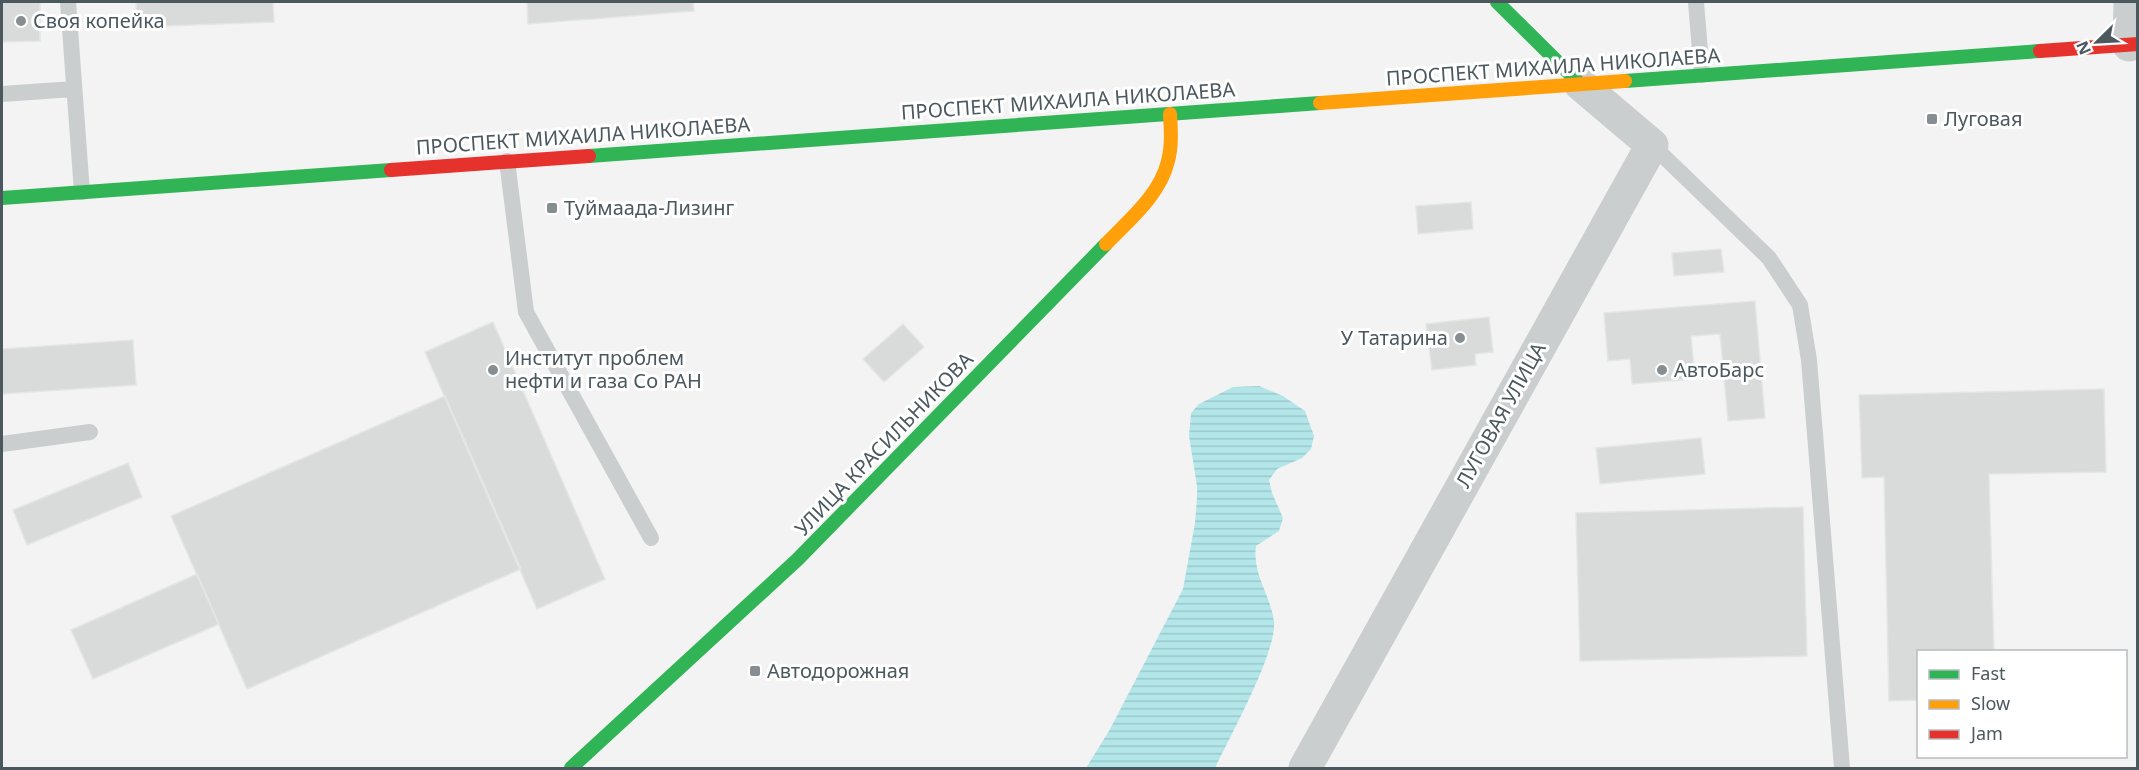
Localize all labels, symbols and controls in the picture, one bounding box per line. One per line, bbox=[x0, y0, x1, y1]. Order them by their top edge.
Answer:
place label: Своя копейка bbox=[33, 7, 165, 34]
north arrow bbox=[2067, 12, 2127, 72]
marker: Своя копейка bbox=[14, 14, 28, 28]
text: N bbox=[2071, 38, 2096, 59]
street label: ПРОСПЕКТ МИХАИЛА НИКОЛАЕВА bbox=[1385, 41, 1721, 92]
street label: ПРОСПЕКТ МИХАИЛА НИКОЛАЕВА bbox=[900, 75, 1236, 126]
place label: Луговая bbox=[1944, 105, 2023, 132]
street label: ПРОСПЕКТ МИХАИЛА НИКОЛАЕВА bbox=[415, 110, 751, 161]
marker: Луговая bbox=[1925, 112, 1939, 126]
place label: Туймаада-Лизинг bbox=[564, 194, 734, 221]
marker: Туймаада-Лизинг bbox=[545, 201, 559, 215]
place label: У Татарина bbox=[1341, 324, 1448, 351]
marker: У Татарина bbox=[1453, 331, 1467, 345]
street label: ЛУГОВАЯ УЛИЦА bbox=[1449, 337, 1552, 492]
place label: Институт проблем нефти и газа Со РАН bbox=[505, 344, 702, 394]
street label: УЛИЦА КРАСИЛЬНИКОВА bbox=[789, 346, 979, 541]
place label: АвтоБарс bbox=[1674, 356, 1764, 383]
marker: Институт проблем нефти и газа Со РАН bbox=[486, 363, 500, 377]
marker: АвтоБарс bbox=[1655, 363, 1669, 377]
legend bbox=[1917, 650, 2127, 758]
place label: Автодорожная bbox=[767, 657, 909, 684]
text: Fast bbox=[1971, 661, 2006, 685]
marker: Автодорожная bbox=[748, 664, 762, 678]
text: Slow bbox=[1971, 691, 2010, 715]
text: Jam bbox=[1969, 721, 2003, 745]

